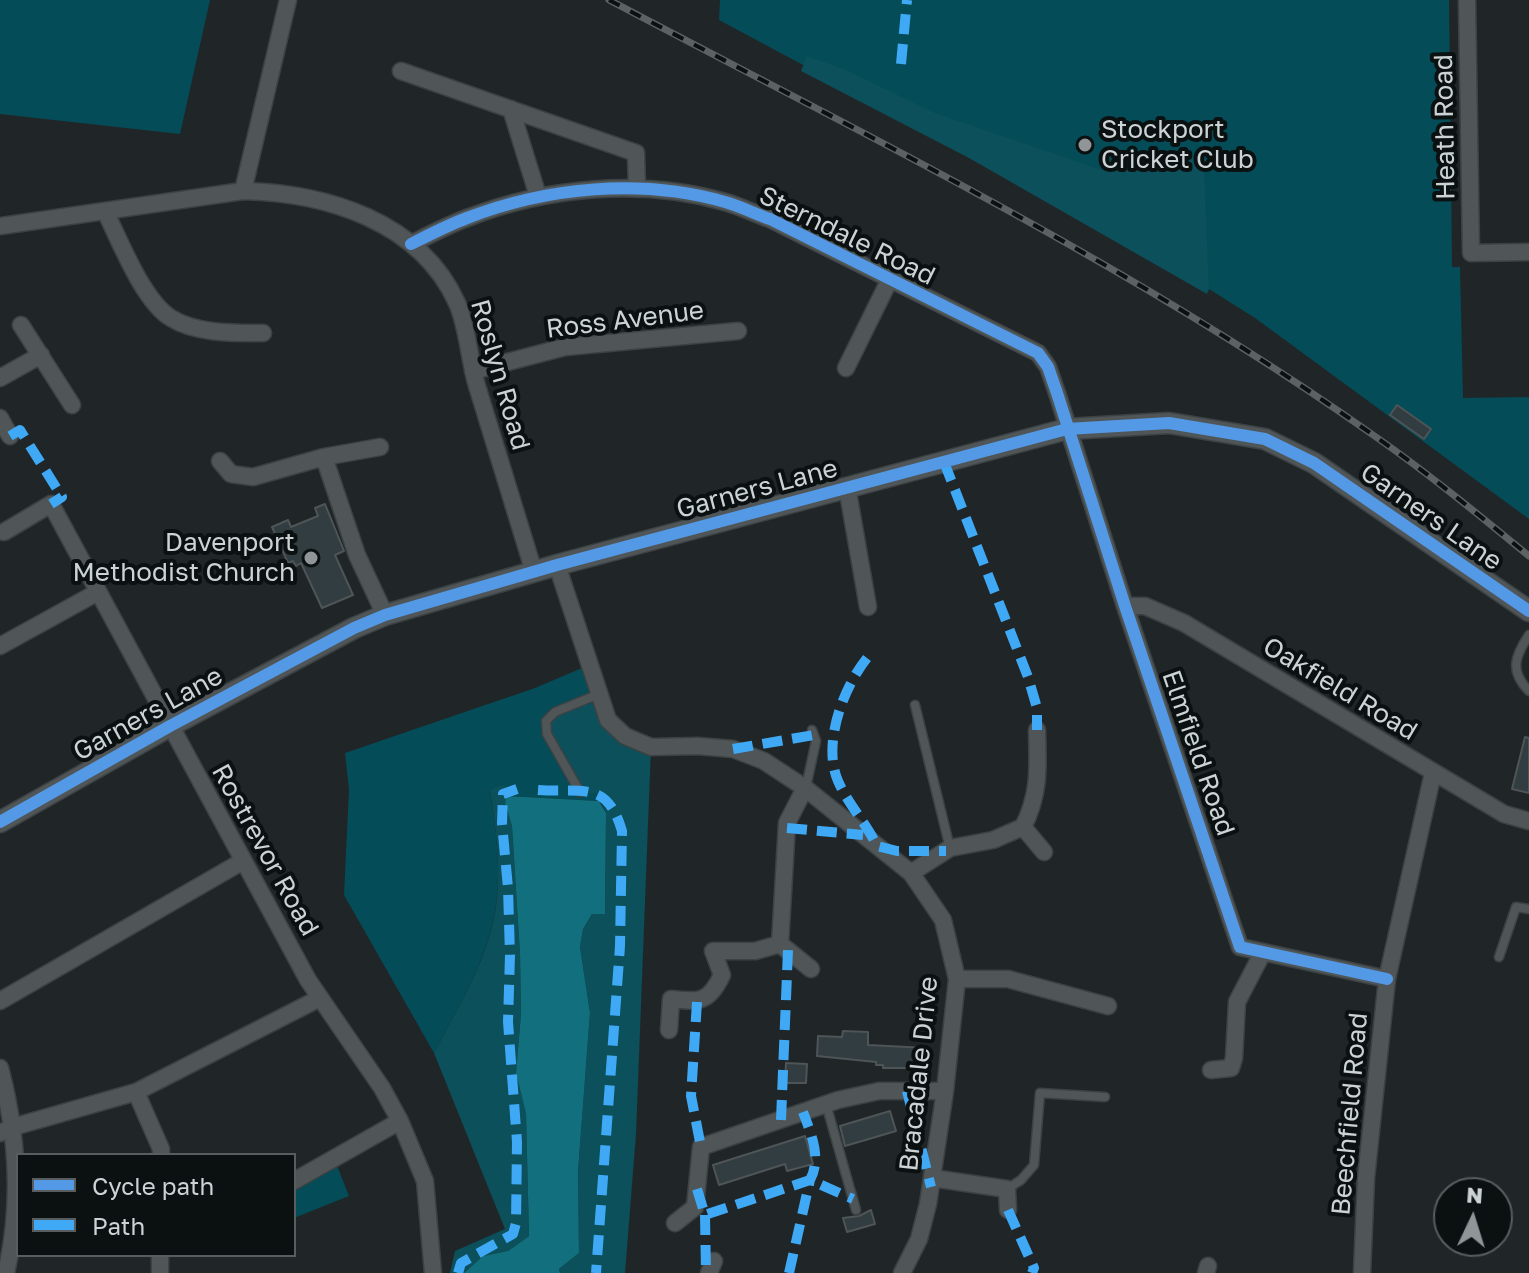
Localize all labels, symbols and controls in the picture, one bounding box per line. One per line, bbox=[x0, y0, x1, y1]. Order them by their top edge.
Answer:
street label: Heath Road bbox=[1428, 54, 1462, 200]
place label: Stockport Cricket Club bbox=[1101, 114, 1254, 176]
marker: Stockport Cricket Club bbox=[1076, 136, 1094, 154]
street label: Sterndale Road bbox=[754, 180, 940, 292]
street label: Ross Avenue bbox=[544, 295, 706, 345]
street label: Roslyn Road bbox=[464, 296, 536, 454]
street label: Garners Lane bbox=[673, 453, 841, 525]
street label: Garners Lane bbox=[1354, 457, 1508, 577]
place label: Davenport Methodist Church bbox=[72, 527, 295, 588]
marker: Davenport Methodist Church bbox=[302, 549, 320, 567]
street label: Oakfield Road bbox=[1257, 631, 1423, 747]
street label: Garners Lane bbox=[68, 660, 228, 768]
street label: Elmfield Road bbox=[1155, 666, 1241, 840]
street label: Rostrevor Road bbox=[205, 759, 325, 941]
street label: Bracadale Drive bbox=[893, 975, 945, 1173]
street label: Beechfield Road bbox=[1326, 1011, 1374, 1217]
legend bbox=[16, 1153, 296, 1257]
text: Cycle path bbox=[92, 1171, 214, 1200]
north arrow bbox=[1433, 1177, 1513, 1257]
text: N bbox=[1465, 1181, 1484, 1209]
text: Path bbox=[92, 1211, 145, 1240]

